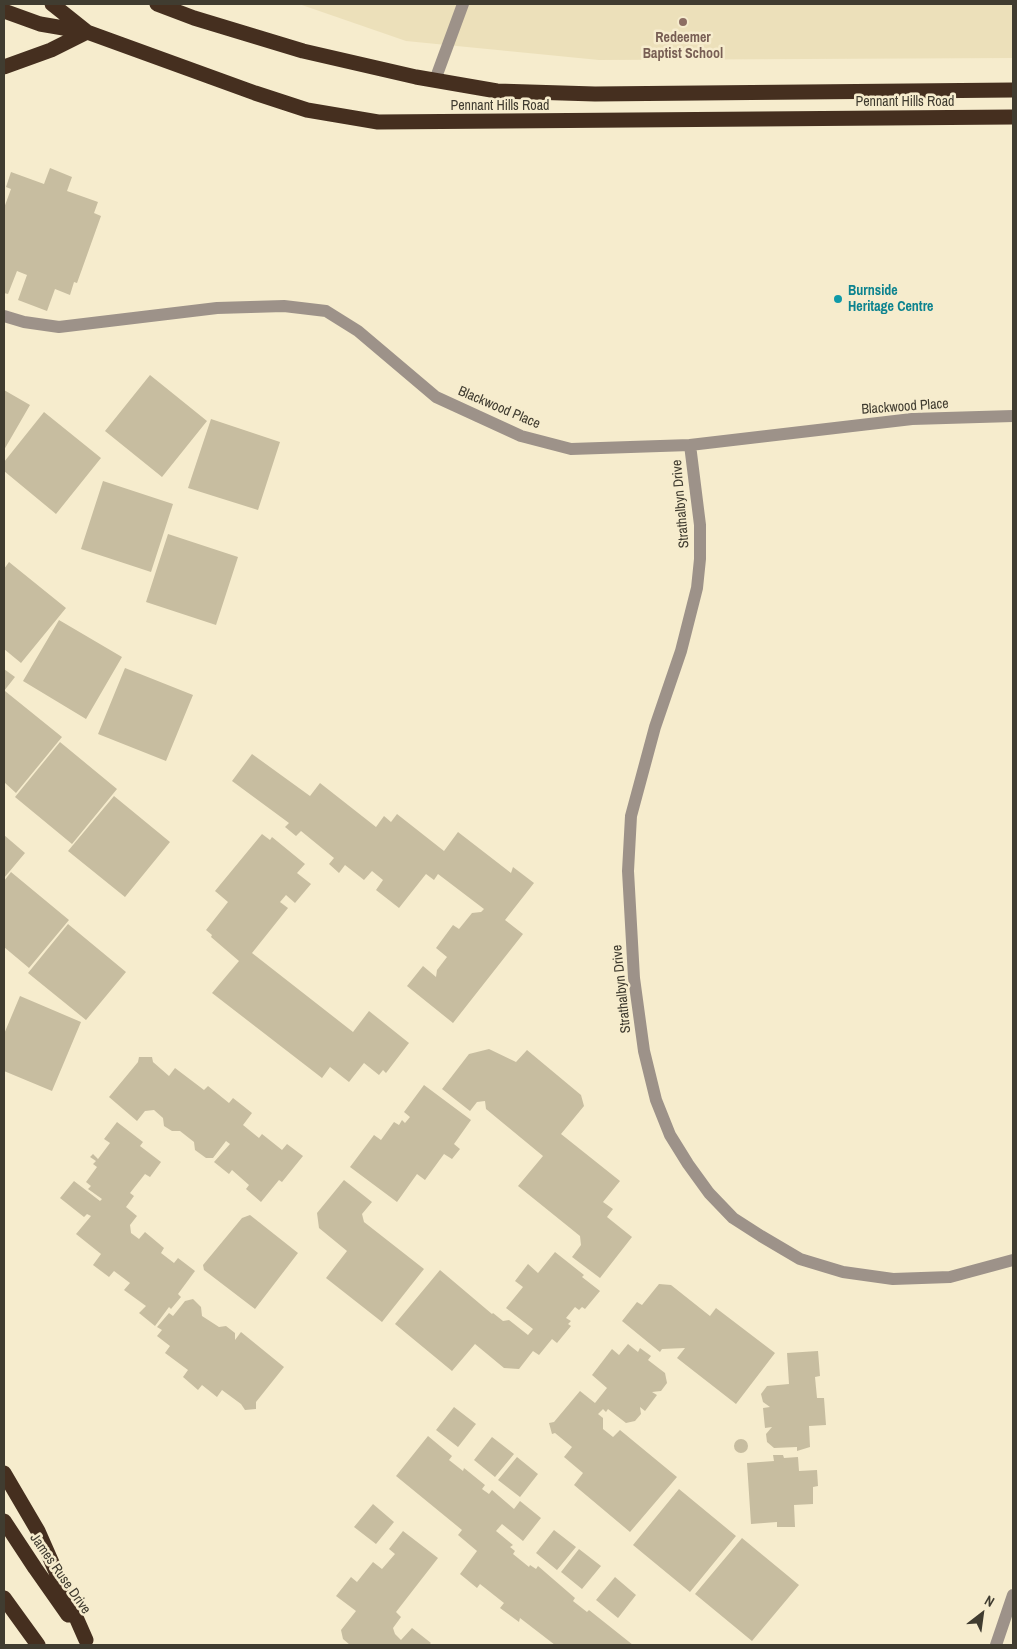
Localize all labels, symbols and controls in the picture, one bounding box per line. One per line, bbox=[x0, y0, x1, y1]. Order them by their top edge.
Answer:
marker: Redeemer Baptist School bbox=[677, 16, 689, 28]
place label: Redeemer Baptist School bbox=[643, 30, 723, 62]
street label: Pennant Hills Road bbox=[856, 94, 954, 110]
street label: Pennant Hills Road bbox=[451, 98, 549, 114]
place label: Burnside Heritage Centre bbox=[848, 283, 933, 316]
marker: Burnside Heritage Centre bbox=[832, 293, 844, 305]
street label: Blackwood Place bbox=[455, 383, 543, 433]
street label: Blackwood Place bbox=[861, 396, 949, 418]
street label: Strathalbyn Drive bbox=[669, 459, 693, 549]
street label: Strathalbyn Drive bbox=[609, 944, 635, 1034]
street label: James Ruse Drive bbox=[26, 1531, 94, 1617]
north arrow bbox=[957, 1589, 1007, 1639]
text: N bbox=[981, 1591, 998, 1611]

